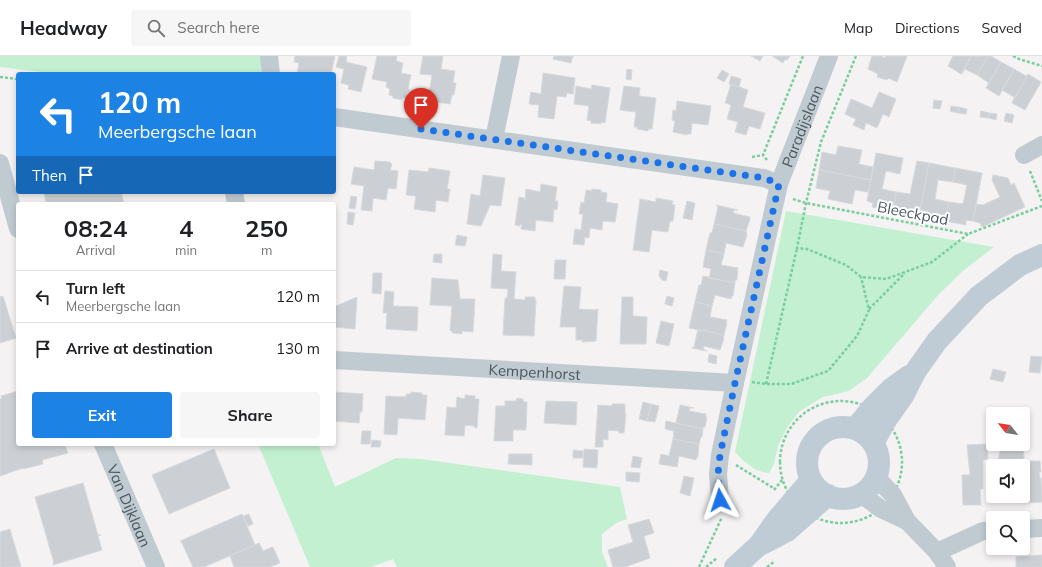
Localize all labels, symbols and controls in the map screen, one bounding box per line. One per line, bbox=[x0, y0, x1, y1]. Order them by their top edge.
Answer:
search box bbox=[131, 10, 411, 46]
text: Headway bbox=[20, 16, 107, 40]
icon: search bbox=[145, 17, 167, 39]
text: Search here bbox=[177, 18, 260, 37]
text: Map bbox=[844, 19, 873, 37]
text: Directions bbox=[895, 19, 960, 37]
text: Saved bbox=[982, 19, 1022, 37]
street label: Paradijslaan bbox=[777, 82, 826, 170]
text: 120 m bbox=[98, 85, 181, 120]
icon: left bbox=[32, 88, 84, 140]
pin bbox=[404, 88, 438, 129]
icon: arrive bbox=[410, 94, 432, 116]
text: Meerbergsche laan bbox=[98, 120, 257, 143]
icon: arrive bbox=[75, 164, 97, 186]
text: Then bbox=[32, 166, 67, 185]
street label: Bleeckpad bbox=[876, 197, 950, 229]
text: 08:24 bbox=[64, 213, 127, 243]
text: 4 bbox=[179, 213, 193, 243]
text: 250 bbox=[245, 213, 288, 243]
text: Arrival bbox=[76, 242, 115, 258]
text: min bbox=[175, 242, 197, 258]
text: m bbox=[261, 242, 272, 258]
text: Turn left bbox=[66, 279, 125, 298]
icon: left bbox=[32, 286, 54, 308]
text: 120 m bbox=[276, 287, 320, 306]
text: Meerbergsche laan bbox=[66, 298, 181, 314]
icon: arrive bbox=[32, 338, 54, 360]
text: Arrive at destination bbox=[66, 339, 213, 358]
text: 130 m bbox=[276, 339, 320, 358]
street label: Kempenhorst bbox=[488, 359, 581, 384]
button: Exit bbox=[32, 392, 172, 438]
button: Share bbox=[180, 392, 320, 438]
north arrow bbox=[986, 407, 1030, 451]
map controls bbox=[986, 407, 1030, 555]
button: sound bbox=[986, 459, 1030, 503]
street label: Van Dijklaan bbox=[103, 461, 156, 550]
position arrow bbox=[699, 479, 741, 521]
button: search bbox=[986, 511, 1030, 555]

